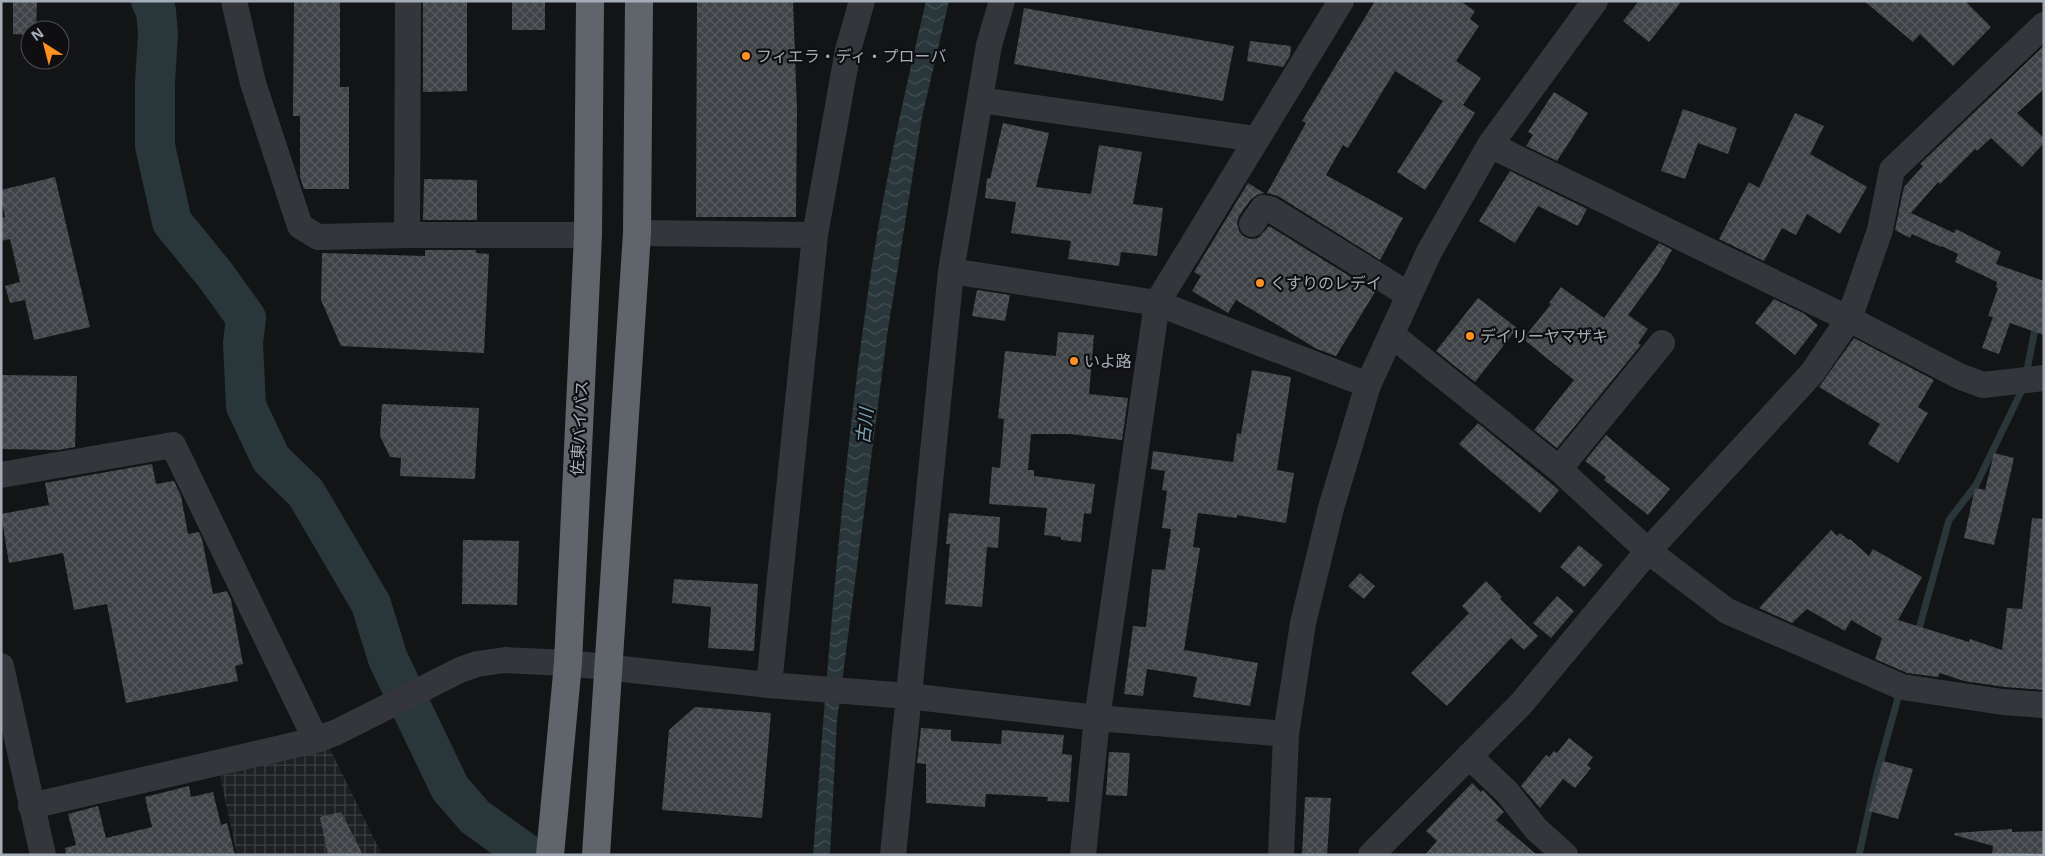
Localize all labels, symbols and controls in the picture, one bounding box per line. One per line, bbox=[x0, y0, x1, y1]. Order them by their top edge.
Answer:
north arrow bbox=[20, 20, 70, 70]
text: N bbox=[27, 23, 47, 45]
place label: フィエラ・ディ・プローバ bbox=[756, 45, 946, 67]
marker: フィエラ・ディ・プローバ bbox=[740, 50, 752, 62]
place label: くすりのレデイ bbox=[1270, 272, 1382, 294]
marker: くすりのレデイ bbox=[1254, 277, 1266, 289]
place label: デイリーヤマザキ bbox=[1480, 325, 1608, 347]
marker: デイリーヤマザキ bbox=[1464, 330, 1476, 342]
place label: いよ路 bbox=[1084, 350, 1132, 372]
marker: いよ路 bbox=[1068, 355, 1080, 367]
street label: 佐東バイパス bbox=[566, 380, 592, 476]
water label: 古川 bbox=[850, 405, 878, 445]

